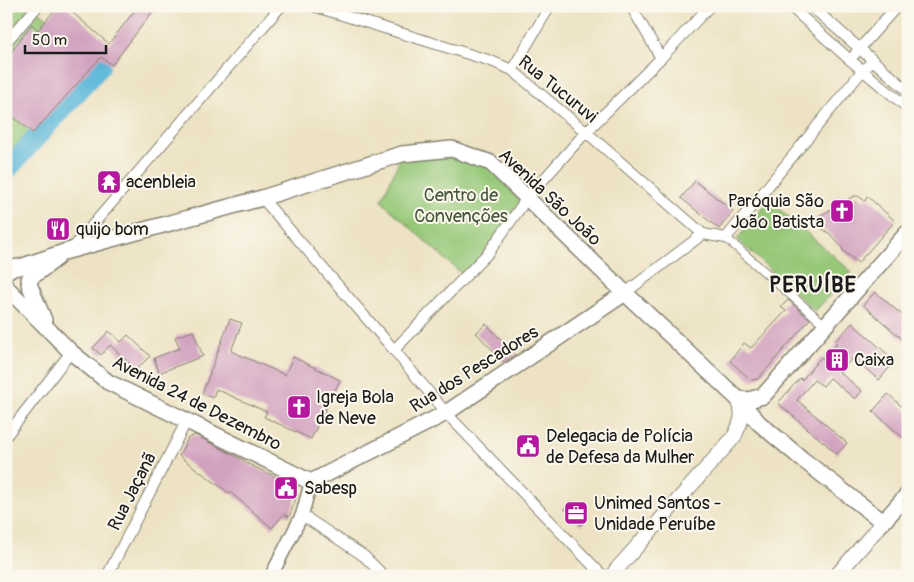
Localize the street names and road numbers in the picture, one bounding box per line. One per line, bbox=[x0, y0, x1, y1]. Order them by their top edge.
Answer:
street label: Rua Tucuruvi bbox=[513, 50, 602, 128]
street label: Avenida São João bbox=[493, 144, 606, 251]
street label: Rua dos Pescadores bbox=[406, 321, 543, 418]
street label: Avenida 24 de Dezembro bbox=[108, 351, 285, 456]
street label: Rua Jaçanã bbox=[103, 448, 162, 534]

